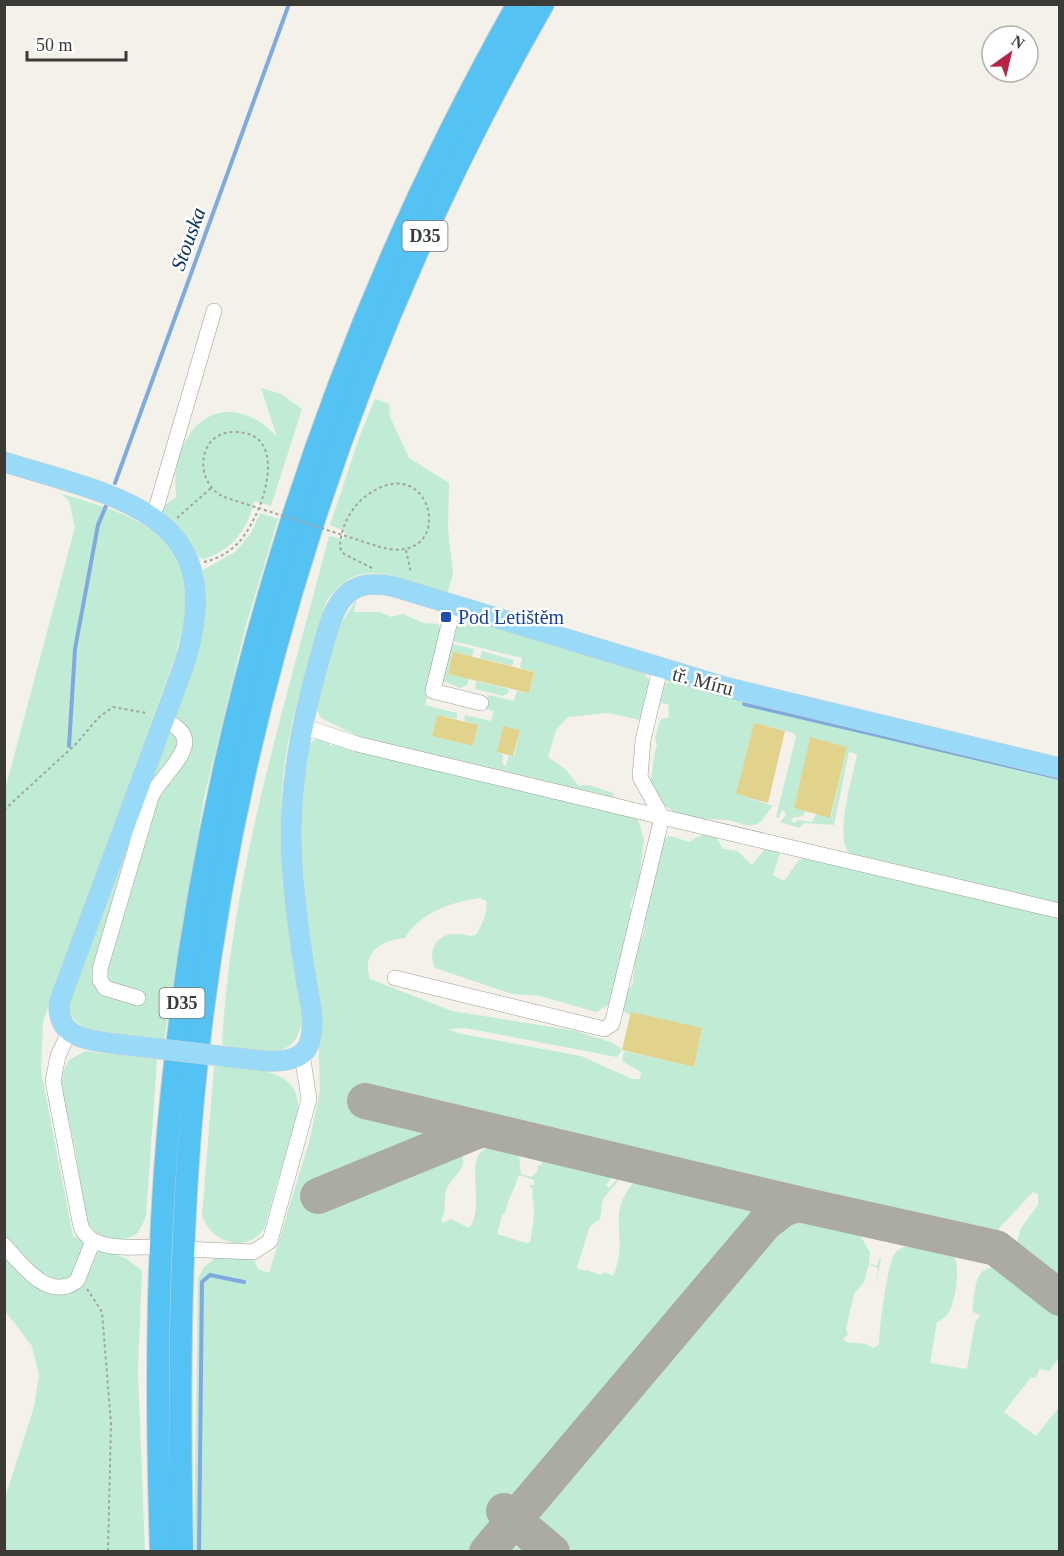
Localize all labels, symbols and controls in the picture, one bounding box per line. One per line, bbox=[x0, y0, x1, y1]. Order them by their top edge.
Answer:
scale bar bbox=[27, 24, 126, 62]
north arrow bbox=[980, 24, 1040, 84]
text: N bbox=[1009, 32, 1028, 53]
text: 50 m bbox=[36, 35, 73, 55]
water label: Stouska bbox=[166, 204, 210, 274]
road number: D35 bbox=[402, 221, 448, 251]
place label: Pod Letištěm bbox=[458, 606, 565, 628]
marker: Pod Letištěm bbox=[439, 610, 453, 624]
street label: tř. Míru bbox=[670, 662, 736, 700]
road number: D35 bbox=[160, 988, 204, 1018]

